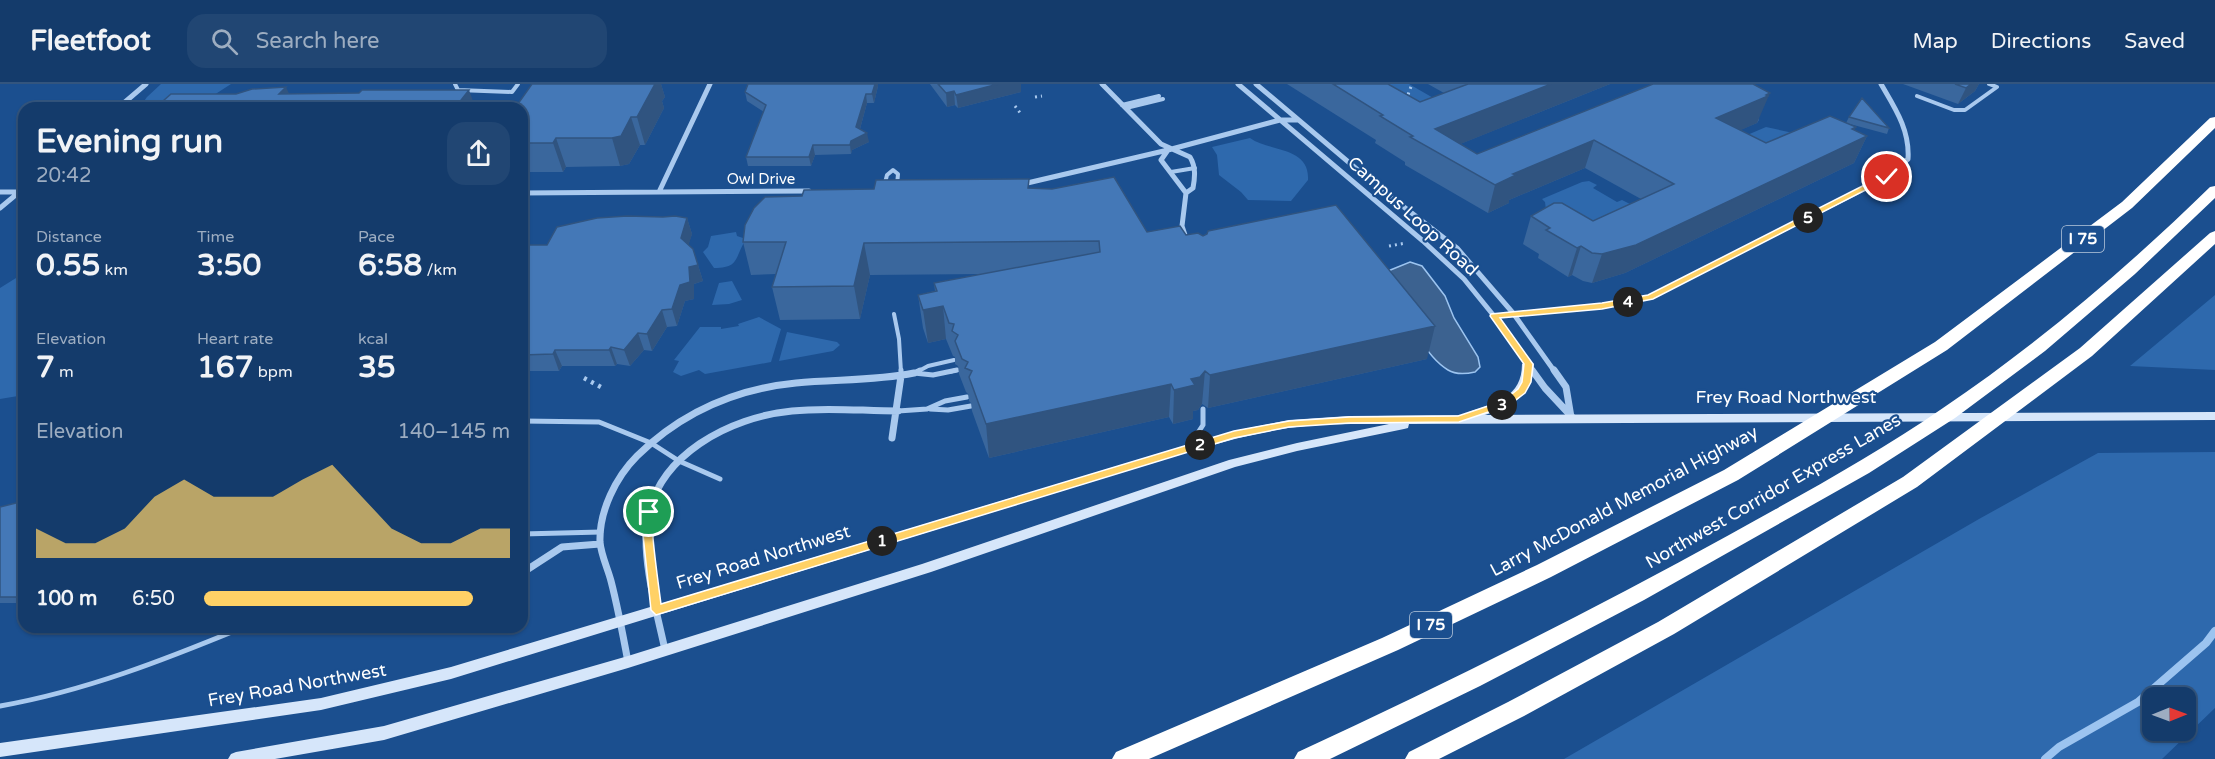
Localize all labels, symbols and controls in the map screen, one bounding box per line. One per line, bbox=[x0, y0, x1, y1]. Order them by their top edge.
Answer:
search box bbox=[187, 14, 607, 68]
text: Fleetfoot bbox=[30, 24, 151, 58]
icon: search bbox=[208, 25, 241, 58]
text: Search here bbox=[256, 28, 379, 54]
text: Map bbox=[1912, 29, 1958, 54]
text: Directions bbox=[1991, 29, 2091, 54]
text: Saved bbox=[2124, 29, 2185, 54]
text: Evening run bbox=[36, 122, 223, 161]
button: share bbox=[447, 122, 510, 185]
pin bbox=[1861, 151, 1912, 202]
street label: Campus Loop Road bbox=[1343, 152, 1483, 280]
icon: check bbox=[1870, 160, 1903, 193]
text: 20:42 bbox=[36, 164, 91, 188]
street label: Owl Drive bbox=[727, 170, 795, 188]
pin: 5 bbox=[1793, 203, 1823, 233]
text: 5 bbox=[1803, 208, 1813, 228]
road number: I 75 bbox=[2062, 226, 2104, 252]
text: Distance bbox=[36, 227, 102, 247]
text: Time bbox=[197, 227, 234, 247]
text: Pace bbox=[358, 227, 395, 247]
text: 0.55 bbox=[36, 247, 100, 284]
text: 3:50 bbox=[197, 247, 261, 284]
text: 6:58 bbox=[358, 247, 422, 284]
text: km bbox=[100, 260, 128, 280]
text: /km bbox=[422, 260, 457, 280]
pin: 4 bbox=[1613, 287, 1643, 317]
text: 4 bbox=[1623, 292, 1633, 312]
text: Elevation bbox=[36, 329, 106, 349]
text: Heart rate bbox=[197, 329, 273, 349]
text: kcal bbox=[358, 329, 388, 349]
text: 7 bbox=[36, 349, 55, 386]
text: 167 bbox=[197, 349, 254, 386]
text: 35 bbox=[358, 349, 396, 386]
text: m bbox=[55, 362, 74, 382]
text: bpm bbox=[254, 362, 293, 382]
street label: Frey Road Northwest bbox=[1696, 386, 1877, 408]
pin: 3 bbox=[1487, 390, 1517, 420]
text: 3 bbox=[1497, 395, 1507, 415]
street label: Northwest Corridor Express Lanes bbox=[1641, 409, 1905, 573]
text: Elevation bbox=[36, 420, 123, 444]
text: 140–145 m bbox=[397, 420, 510, 444]
street label: Larry McDonald Memorial Highway bbox=[1486, 421, 1762, 581]
pin: 2 bbox=[1185, 430, 1215, 460]
text: 2 bbox=[1195, 435, 1205, 455]
pin bbox=[623, 486, 674, 537]
icon: arrive bbox=[632, 495, 665, 528]
street label: Frey Road Northwest bbox=[673, 520, 853, 594]
pin: 1 bbox=[867, 526, 897, 556]
text: 1 bbox=[877, 531, 887, 551]
text: 100 m bbox=[36, 587, 97, 611]
text: 6:50 bbox=[132, 587, 175, 611]
road number: I 75 bbox=[1410, 612, 1452, 638]
street label: Frey Road Northwest bbox=[206, 658, 388, 712]
north arrow bbox=[2142, 687, 2196, 741]
map controls bbox=[2142, 687, 2196, 741]

